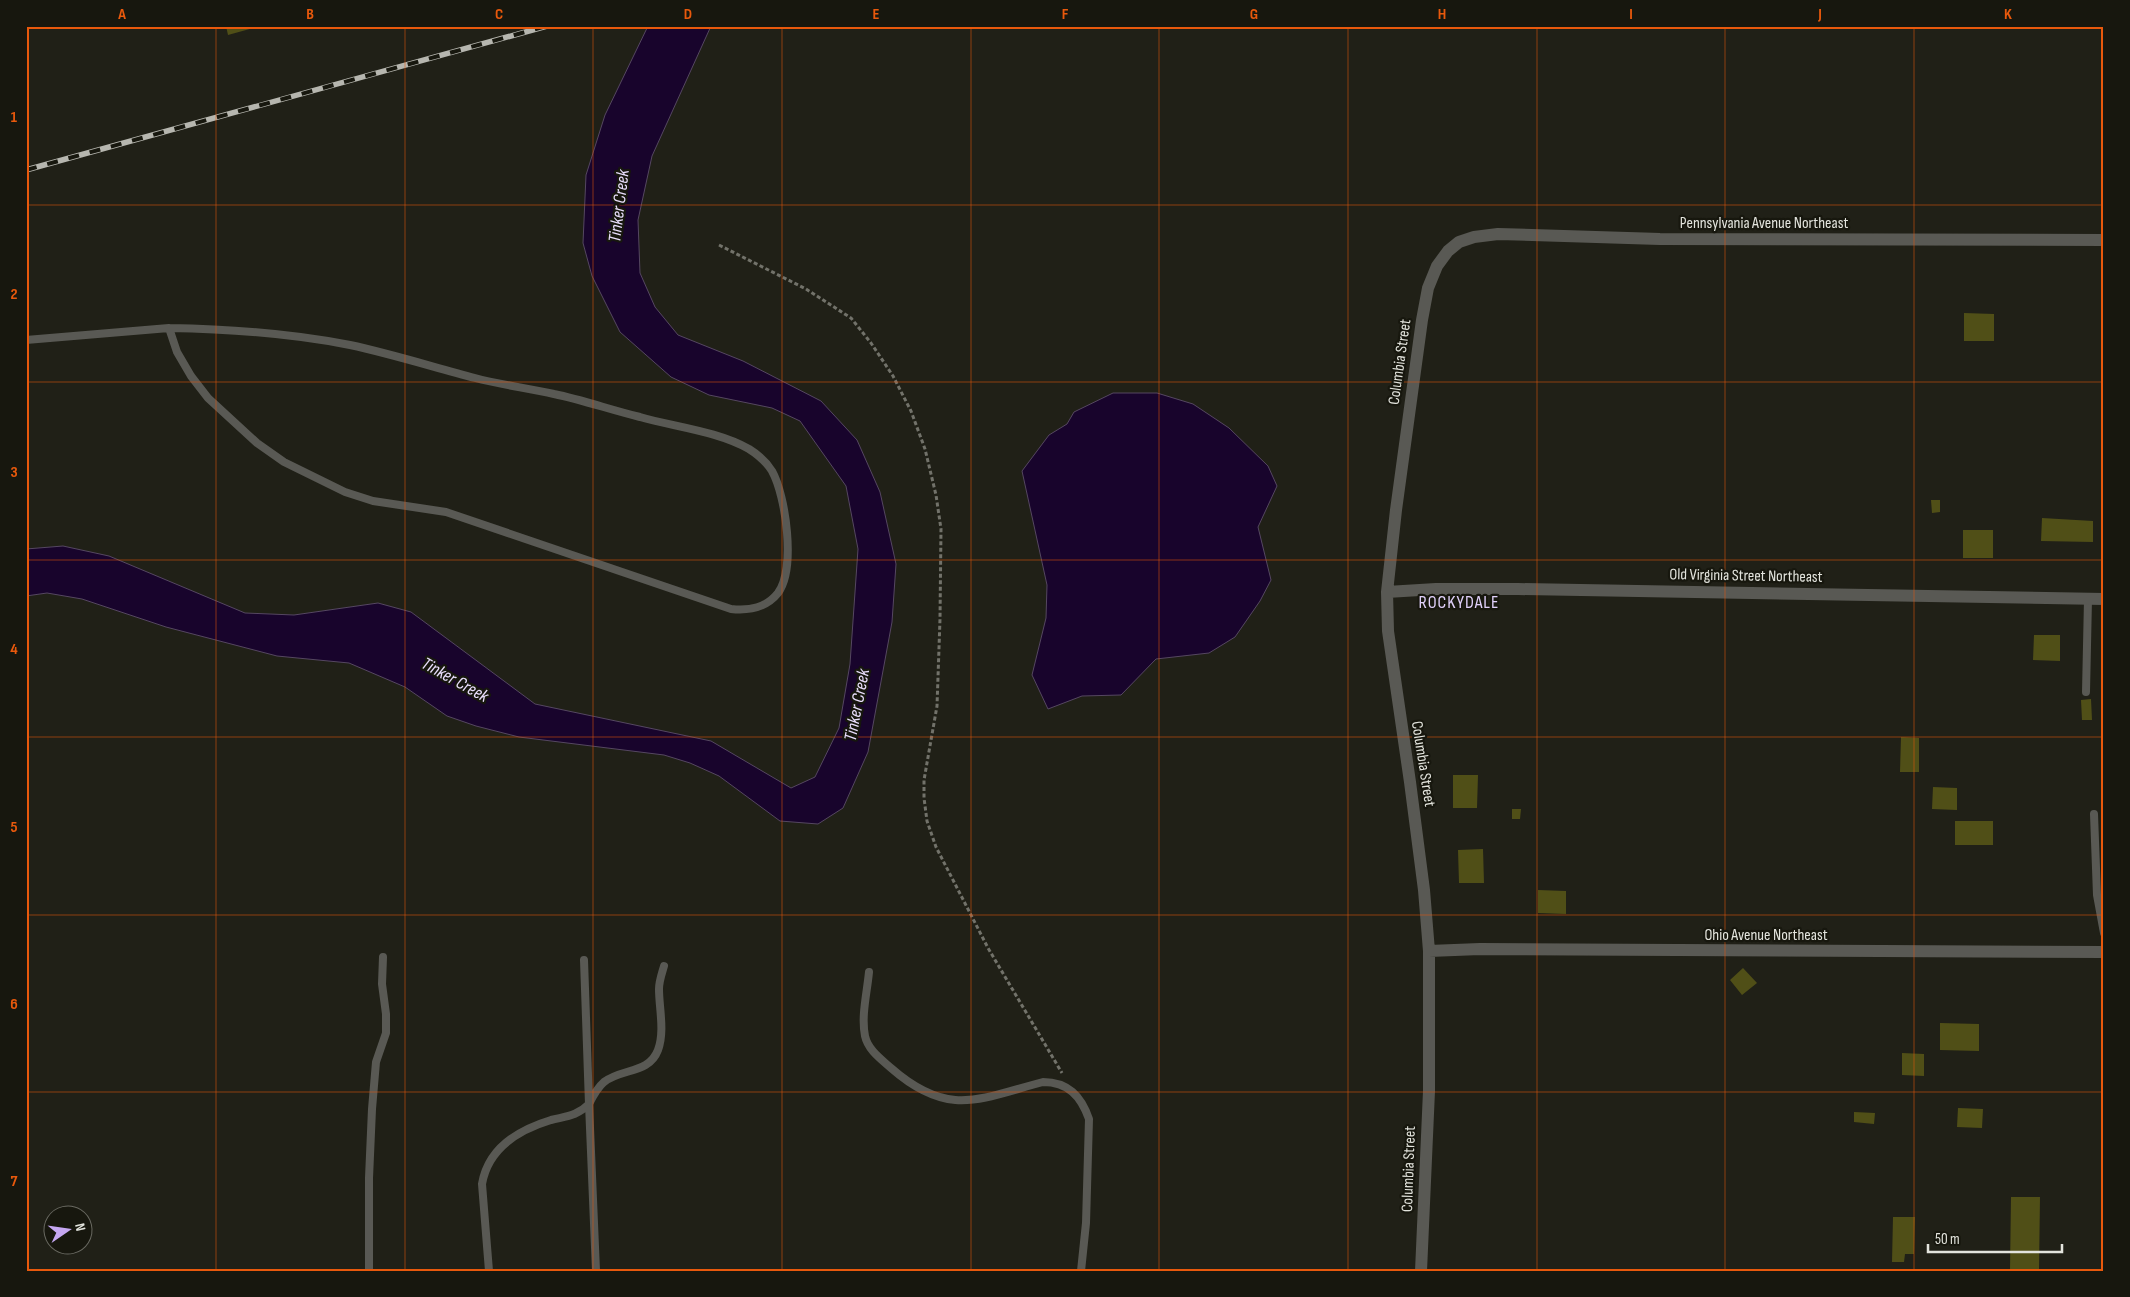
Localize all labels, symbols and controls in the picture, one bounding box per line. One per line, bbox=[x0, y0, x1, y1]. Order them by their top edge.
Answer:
text: A bbox=[117, 5, 126, 24]
text: B bbox=[306, 5, 314, 24]
text: C bbox=[495, 5, 503, 24]
text: D bbox=[684, 5, 692, 24]
text: E bbox=[873, 5, 880, 24]
text: F bbox=[1062, 5, 1069, 24]
text: G bbox=[1250, 5, 1258, 24]
text: H bbox=[1438, 5, 1446, 24]
text: I bbox=[1629, 5, 1633, 24]
text: J bbox=[1817, 5, 1822, 24]
text: K bbox=[2004, 5, 2012, 24]
text: 1 bbox=[11, 108, 18, 127]
water label: Tinker Creek bbox=[604, 167, 634, 244]
street label: Pennsylvania Avenue Northeast bbox=[1680, 214, 1848, 233]
text: 2 bbox=[10, 285, 18, 304]
street label: Columbia Street bbox=[1385, 318, 1415, 406]
text: 3 bbox=[10, 463, 18, 482]
street label: Old Virginia Street Northeast bbox=[1669, 565, 1823, 587]
district label: ROCKYDALE bbox=[1419, 592, 1499, 613]
text: 4 bbox=[10, 640, 18, 659]
water label: Tinker Creek bbox=[418, 653, 493, 708]
water label: Tinker Creek bbox=[840, 666, 875, 743]
street label: Columbia Street bbox=[1407, 720, 1439, 808]
text: 5 bbox=[10, 818, 18, 837]
street label: Ohio Avenue Northeast bbox=[1704, 926, 1828, 945]
text: 6 bbox=[10, 995, 18, 1014]
street label: Columbia Street bbox=[1398, 1125, 1420, 1212]
text: 7 bbox=[11, 1172, 18, 1191]
north arrow bbox=[42, 1204, 92, 1254]
text: N bbox=[71, 1222, 89, 1233]
scale bar bbox=[1928, 1222, 2061, 1254]
text: 50 m bbox=[1935, 1230, 1960, 1249]

